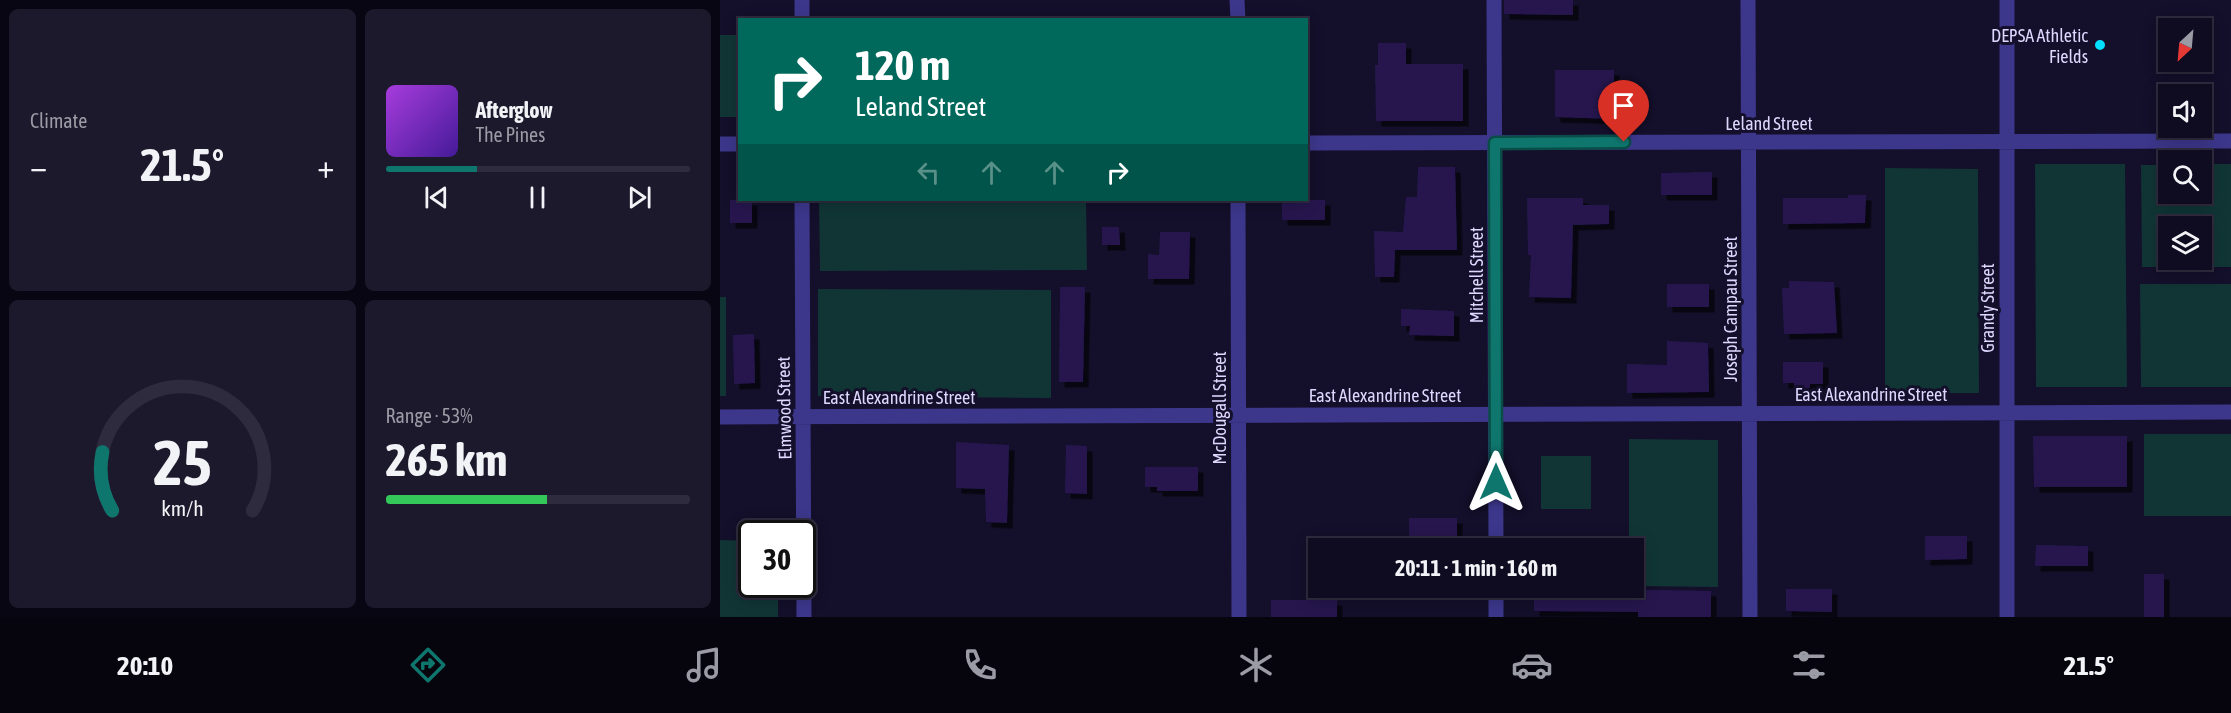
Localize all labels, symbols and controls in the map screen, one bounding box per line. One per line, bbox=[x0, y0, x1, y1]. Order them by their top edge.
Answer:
north arrow bbox=[2158, 18, 2212, 72]
map controls bbox=[2158, 18, 2212, 270]
place label: DEPSA Athletic Fields bbox=[1991, 25, 2088, 67]
marker: DEPSA Athletic Fields bbox=[2093, 38, 2107, 52]
text: 120 m bbox=[855, 41, 950, 89]
icon: right bbox=[756, 42, 834, 120]
pin bbox=[1598, 80, 1649, 142]
button: sound bbox=[2158, 84, 2212, 138]
icon: arrive bbox=[1607, 89, 1640, 122]
text: Leland Street bbox=[855, 91, 986, 122]
text: Afterglow bbox=[476, 97, 553, 123]
text: Climate bbox=[30, 109, 87, 132]
street label: Leland Street bbox=[1725, 113, 1813, 134]
text: The Pines bbox=[476, 123, 545, 146]
text: 21.5° bbox=[140, 139, 224, 191]
text: − bbox=[30, 147, 47, 185]
text: + bbox=[317, 147, 334, 185]
button: search bbox=[2158, 150, 2212, 204]
icon: left bbox=[912, 156, 945, 189]
icon: ahead bbox=[975, 156, 1008, 189]
icon: ahead bbox=[1038, 156, 1071, 189]
icon: right bbox=[1101, 156, 1134, 189]
icon: previous bbox=[420, 181, 453, 214]
icon: pause bbox=[521, 181, 554, 214]
icon: next bbox=[623, 181, 656, 214]
button: layers bbox=[2158, 216, 2212, 270]
street label: Mitchell Street bbox=[1466, 227, 1487, 323]
street label: Joseph Campau Street bbox=[1720, 236, 1741, 382]
street label: Grandy Street bbox=[1977, 263, 1998, 353]
street label: McDougall Street bbox=[1209, 351, 1230, 465]
street label: Elmwood Street bbox=[773, 356, 795, 460]
street label: East Alexandrine Street bbox=[1795, 384, 1947, 405]
street label: East Alexandrine Street bbox=[1309, 385, 1461, 406]
street label: East Alexandrine Street bbox=[823, 387, 975, 408]
text: Range · 53% bbox=[386, 404, 473, 427]
text: 25 bbox=[153, 427, 212, 498]
text: 265 km bbox=[386, 434, 507, 486]
position arrow bbox=[1464, 450, 1528, 514]
text: km/h bbox=[161, 496, 204, 521]
speed limit sign: 30 bbox=[738, 520, 816, 598]
text: 20:11 · 1 min · 160 m bbox=[1395, 555, 1557, 581]
icon: directions bbox=[407, 644, 449, 686]
icon: music bbox=[683, 644, 725, 686]
icon: phone bbox=[959, 644, 1001, 686]
icon: climate bbox=[1235, 644, 1277, 686]
icon: car bbox=[1511, 644, 1553, 686]
icon: filters bbox=[1788, 644, 1830, 686]
text: 20:10 bbox=[117, 650, 173, 681]
text: 21.5° bbox=[2064, 650, 2114, 681]

